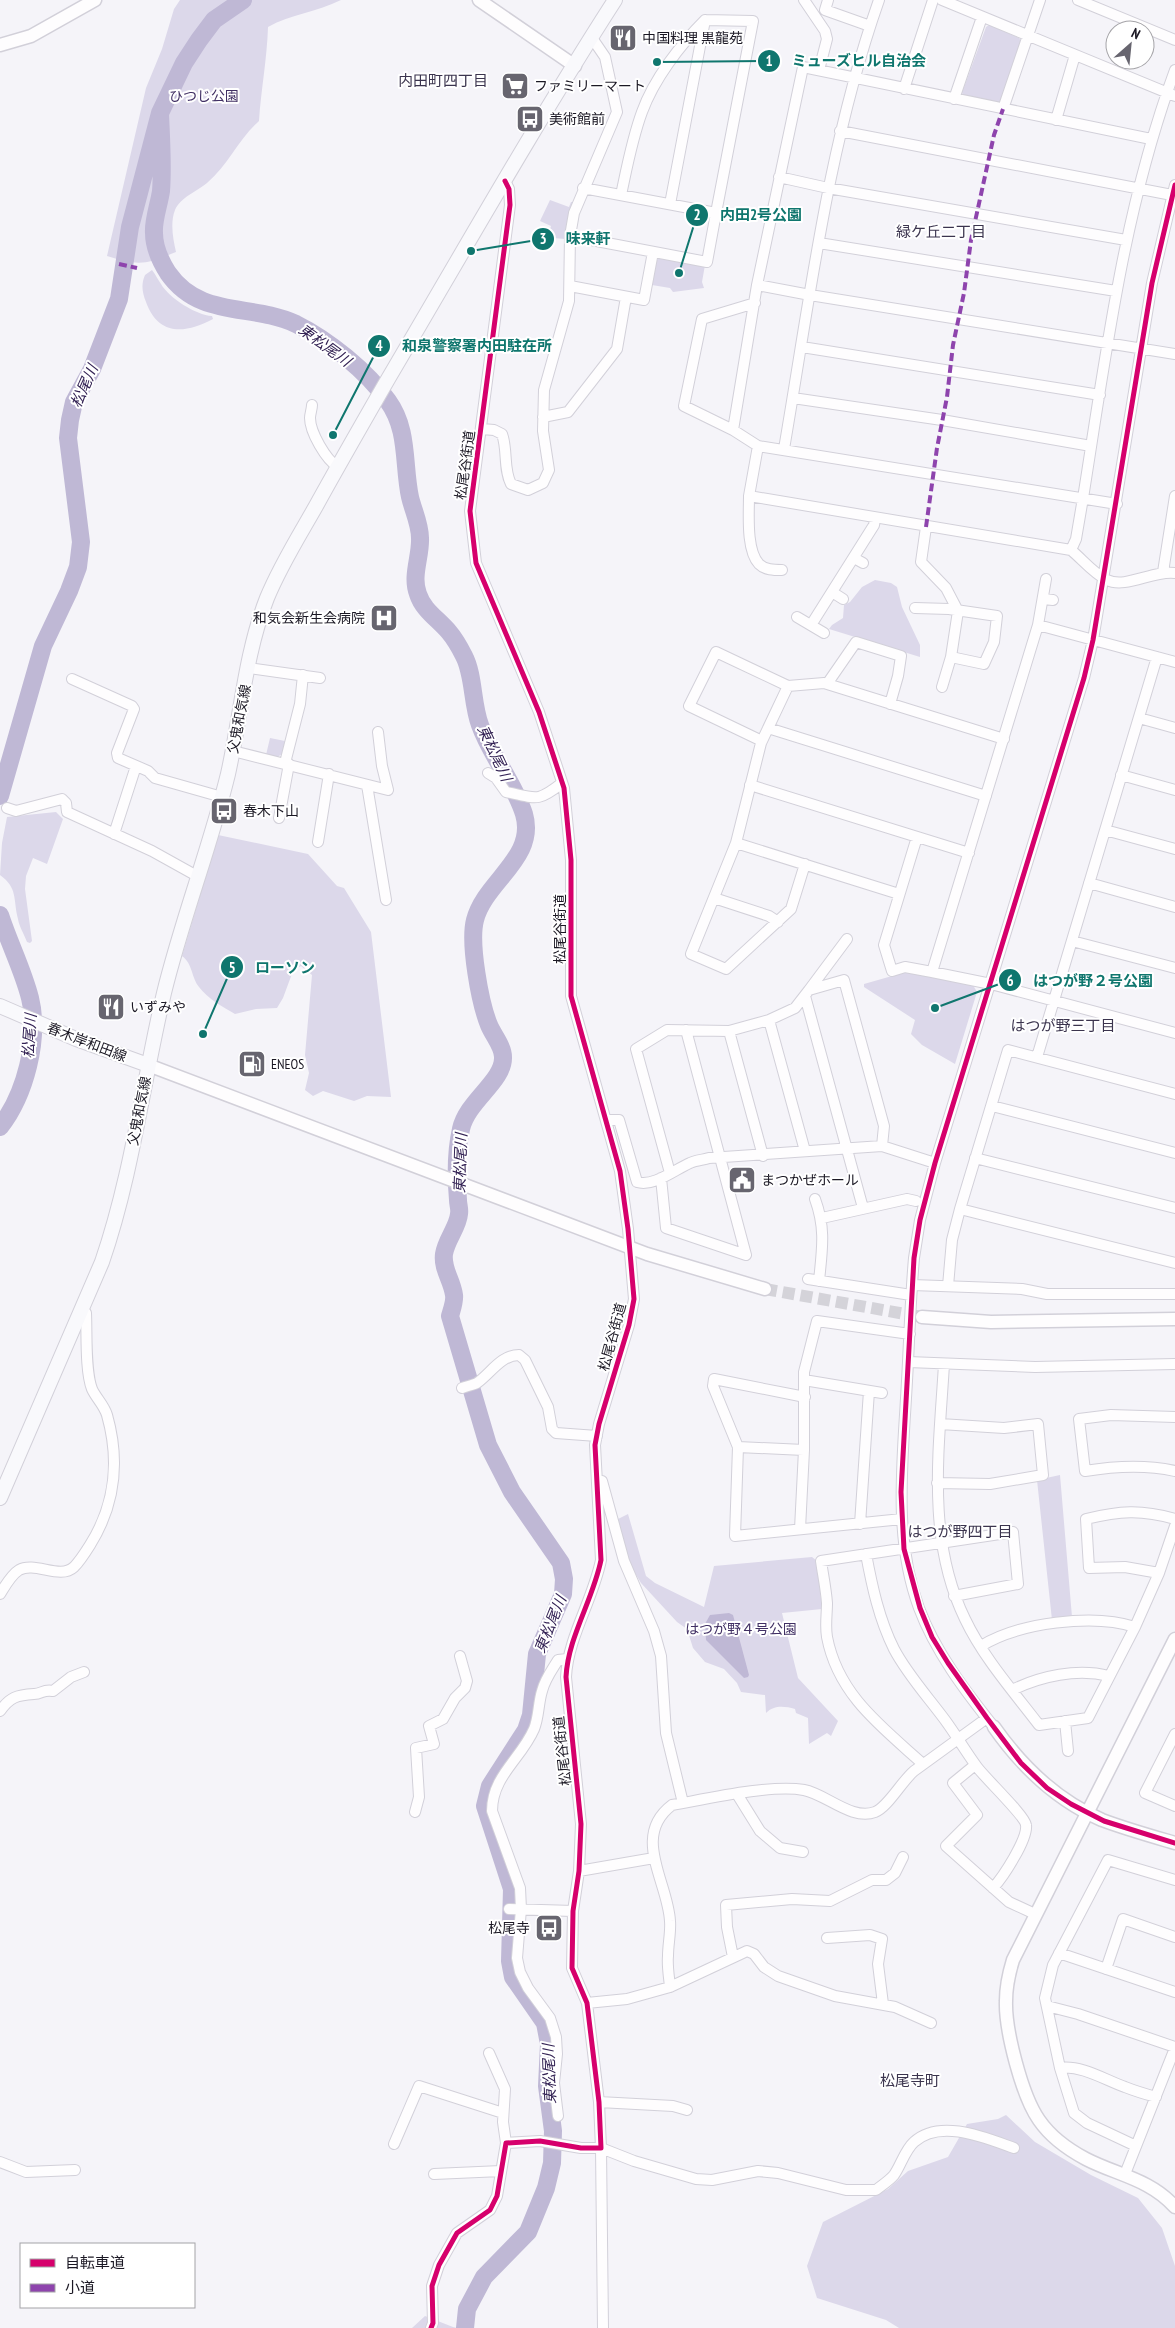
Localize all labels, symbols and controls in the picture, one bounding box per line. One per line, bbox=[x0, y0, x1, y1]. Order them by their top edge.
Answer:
north arrow bbox=[1105, 20, 1155, 70]
restaurant icon: 中国料理 黒龍苑 bbox=[608, 23, 638, 53]
text: N bbox=[1128, 24, 1143, 43]
place label: 中国料理 黒龍苑 bbox=[642, 29, 743, 47]
callout: ミューズヒル自治会 bbox=[756, 46, 936, 76]
text: 1 bbox=[765, 51, 773, 70]
text: ミューズヒル自治会 bbox=[792, 51, 926, 70]
district label: 内田町四丁目 bbox=[398, 71, 488, 90]
supermarket icon: ファミリーマート bbox=[500, 71, 530, 101]
place label: ファミリーマート bbox=[534, 77, 646, 95]
park label: ひつじ公園 bbox=[169, 87, 239, 105]
bus stop icon: 美術館前 bbox=[515, 104, 545, 134]
place label: 美術館前 bbox=[549, 110, 605, 128]
callout: 内田2号公園 bbox=[685, 200, 812, 230]
text: 2 bbox=[693, 205, 701, 224]
text: 内田2号公園 bbox=[720, 205, 802, 224]
district label: 緑ケ丘二丁目 bbox=[896, 222, 986, 241]
callout: 味来軒 bbox=[530, 224, 620, 254]
text: 3 bbox=[539, 229, 547, 248]
text: 味来軒 bbox=[565, 229, 611, 248]
water label: 東松尾川 bbox=[295, 320, 356, 371]
callout: 和泉警察署内田駐在所 bbox=[367, 331, 562, 361]
text: 4 bbox=[375, 336, 383, 355]
text: 和泉警察署内田駐在所 bbox=[402, 336, 552, 355]
water label: 松尾川 bbox=[66, 360, 103, 410]
street label: 松尾谷街道 bbox=[451, 429, 479, 501]
hospital icon: 和気会新生会病院 bbox=[369, 603, 399, 633]
place label: 和気会新生会病院 bbox=[253, 609, 365, 627]
street label: 父鬼和気線 bbox=[223, 683, 255, 755]
water label: 東松尾川 bbox=[474, 722, 517, 786]
bus stop icon: 春木下山 bbox=[209, 796, 239, 826]
place label: 春木下山 bbox=[243, 802, 299, 820]
street label: 松尾谷街道 bbox=[551, 894, 569, 964]
callout: ローソン bbox=[220, 952, 325, 982]
text: 5 bbox=[228, 958, 236, 977]
text: ローソン bbox=[255, 958, 315, 977]
callout: はつが野２号公園 bbox=[998, 965, 1163, 995]
text: 6 bbox=[1006, 971, 1014, 990]
text: はつが野２号公園 bbox=[1033, 971, 1153, 990]
restaurant icon: いずみや bbox=[96, 992, 126, 1022]
place label: いずみや bbox=[130, 998, 186, 1016]
water label: 松尾川 bbox=[18, 1011, 40, 1059]
district label: はつが野三丁目 bbox=[1010, 1016, 1116, 1035]
street label: 春木岸和田線 bbox=[45, 1019, 129, 1065]
fuel station icon: ENEOS bbox=[237, 1049, 267, 1079]
place label: ENEOS bbox=[271, 1055, 304, 1073]
street label: 父鬼和気線 bbox=[123, 1075, 155, 1147]
water label: 東松尾川 bbox=[449, 1131, 471, 1193]
public building icon: まつかぜホール bbox=[727, 1165, 757, 1195]
place label: まつかぜホール bbox=[761, 1171, 859, 1189]
street label: 松尾谷街道 bbox=[594, 1301, 630, 1373]
district label: はつが野四丁目 bbox=[907, 1522, 1013, 1541]
water label: 東松尾川 bbox=[530, 1591, 571, 1655]
park label: はつが野４号公園 bbox=[685, 1620, 797, 1638]
street label: 松尾谷街道 bbox=[549, 1715, 575, 1787]
bus stop icon: 松尾寺 bbox=[534, 1913, 564, 1943]
place label: 松尾寺 bbox=[488, 1919, 530, 1937]
water label: 東松尾川 bbox=[538, 2042, 560, 2104]
district label: 松尾寺町 bbox=[880, 2071, 940, 2090]
legend bbox=[20, 2243, 195, 2308]
text: 自転車道 bbox=[65, 2253, 125, 2272]
text: 小道 bbox=[65, 2278, 95, 2297]

